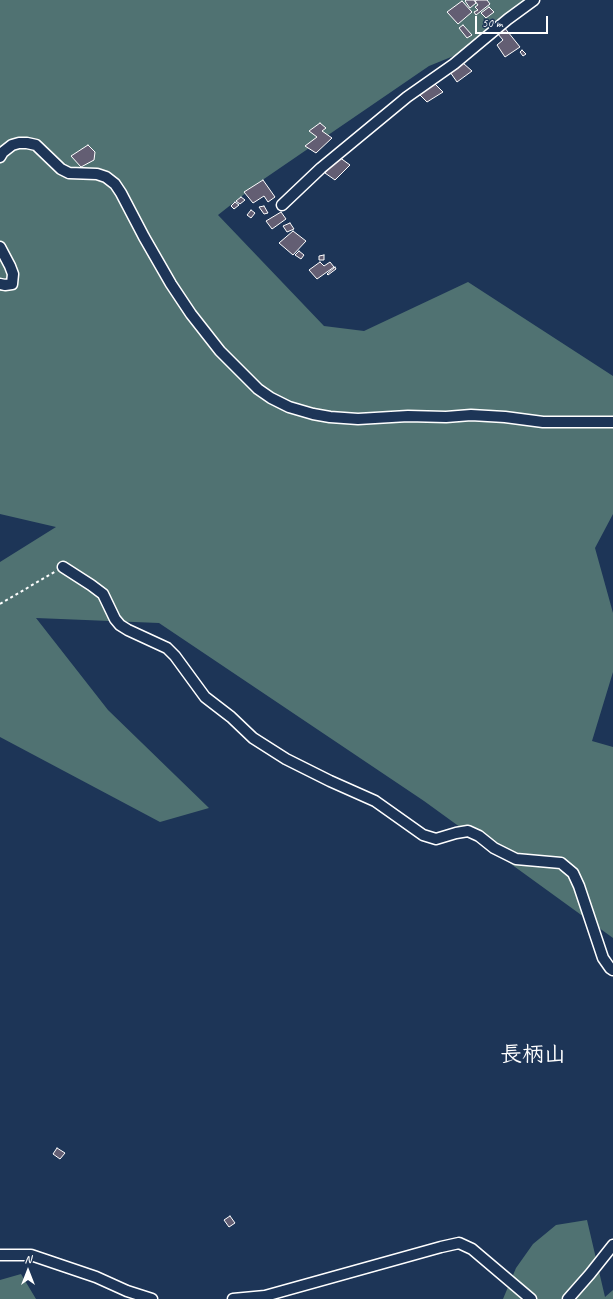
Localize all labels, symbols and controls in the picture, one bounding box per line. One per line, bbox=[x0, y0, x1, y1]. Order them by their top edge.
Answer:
scale bar bbox=[477, 8, 550, 34]
text: 50 m bbox=[482, 15, 502, 31]
district label: 長柄山 bbox=[500, 1042, 566, 1068]
north arrow bbox=[8, 1251, 48, 1291]
text: N bbox=[25, 1252, 31, 1266]

